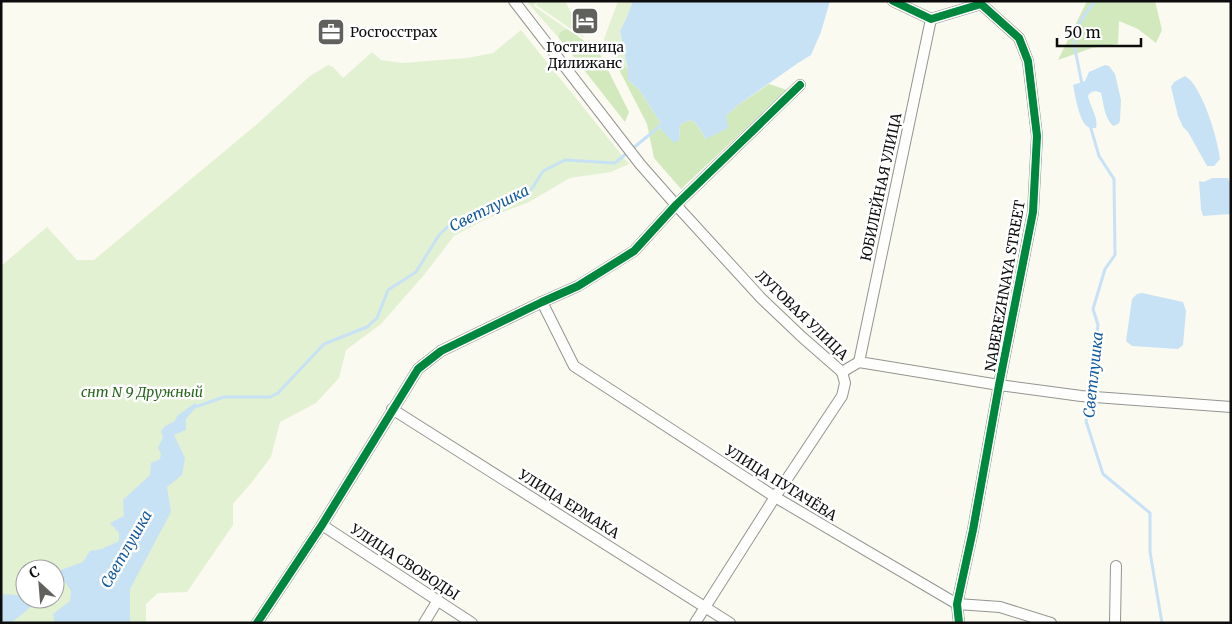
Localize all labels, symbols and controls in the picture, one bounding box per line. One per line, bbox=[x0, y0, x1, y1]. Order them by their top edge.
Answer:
hotel icon: Гостиница Дилижанс bbox=[570, 6, 600, 36]
scale bar bbox=[1057, 15, 1141, 47]
office icon: Росгосстрах bbox=[316, 17, 346, 47]
place label: Росгосстрах bbox=[350, 23, 438, 41]
text: 50 m bbox=[1064, 23, 1101, 42]
place label: Гостиница Дилижанс bbox=[546, 38, 625, 72]
street label: ЮБИЛЕЙНАЯ УЛИЦА bbox=[856, 111, 906, 263]
water label: Светлушка bbox=[446, 180, 532, 236]
street label: NABEREZHNAYA STREET bbox=[981, 199, 1029, 373]
street label: ЛУГОВАЯ УЛИЦА bbox=[752, 266, 852, 364]
water label: Светлушка bbox=[1079, 331, 1107, 419]
park label: снт N 9 Дружный bbox=[81, 383, 203, 401]
street label: УЛИЦА ПУГАЧЁВА bbox=[721, 441, 840, 525]
street label: УЛИЦА ЕРМАКА bbox=[514, 465, 623, 542]
water label: Светлушка bbox=[96, 507, 156, 591]
street label: УЛИЦА СВОБОДЫ bbox=[346, 520, 463, 604]
north arrow bbox=[15, 559, 65, 609]
text: С bbox=[26, 562, 42, 582]

